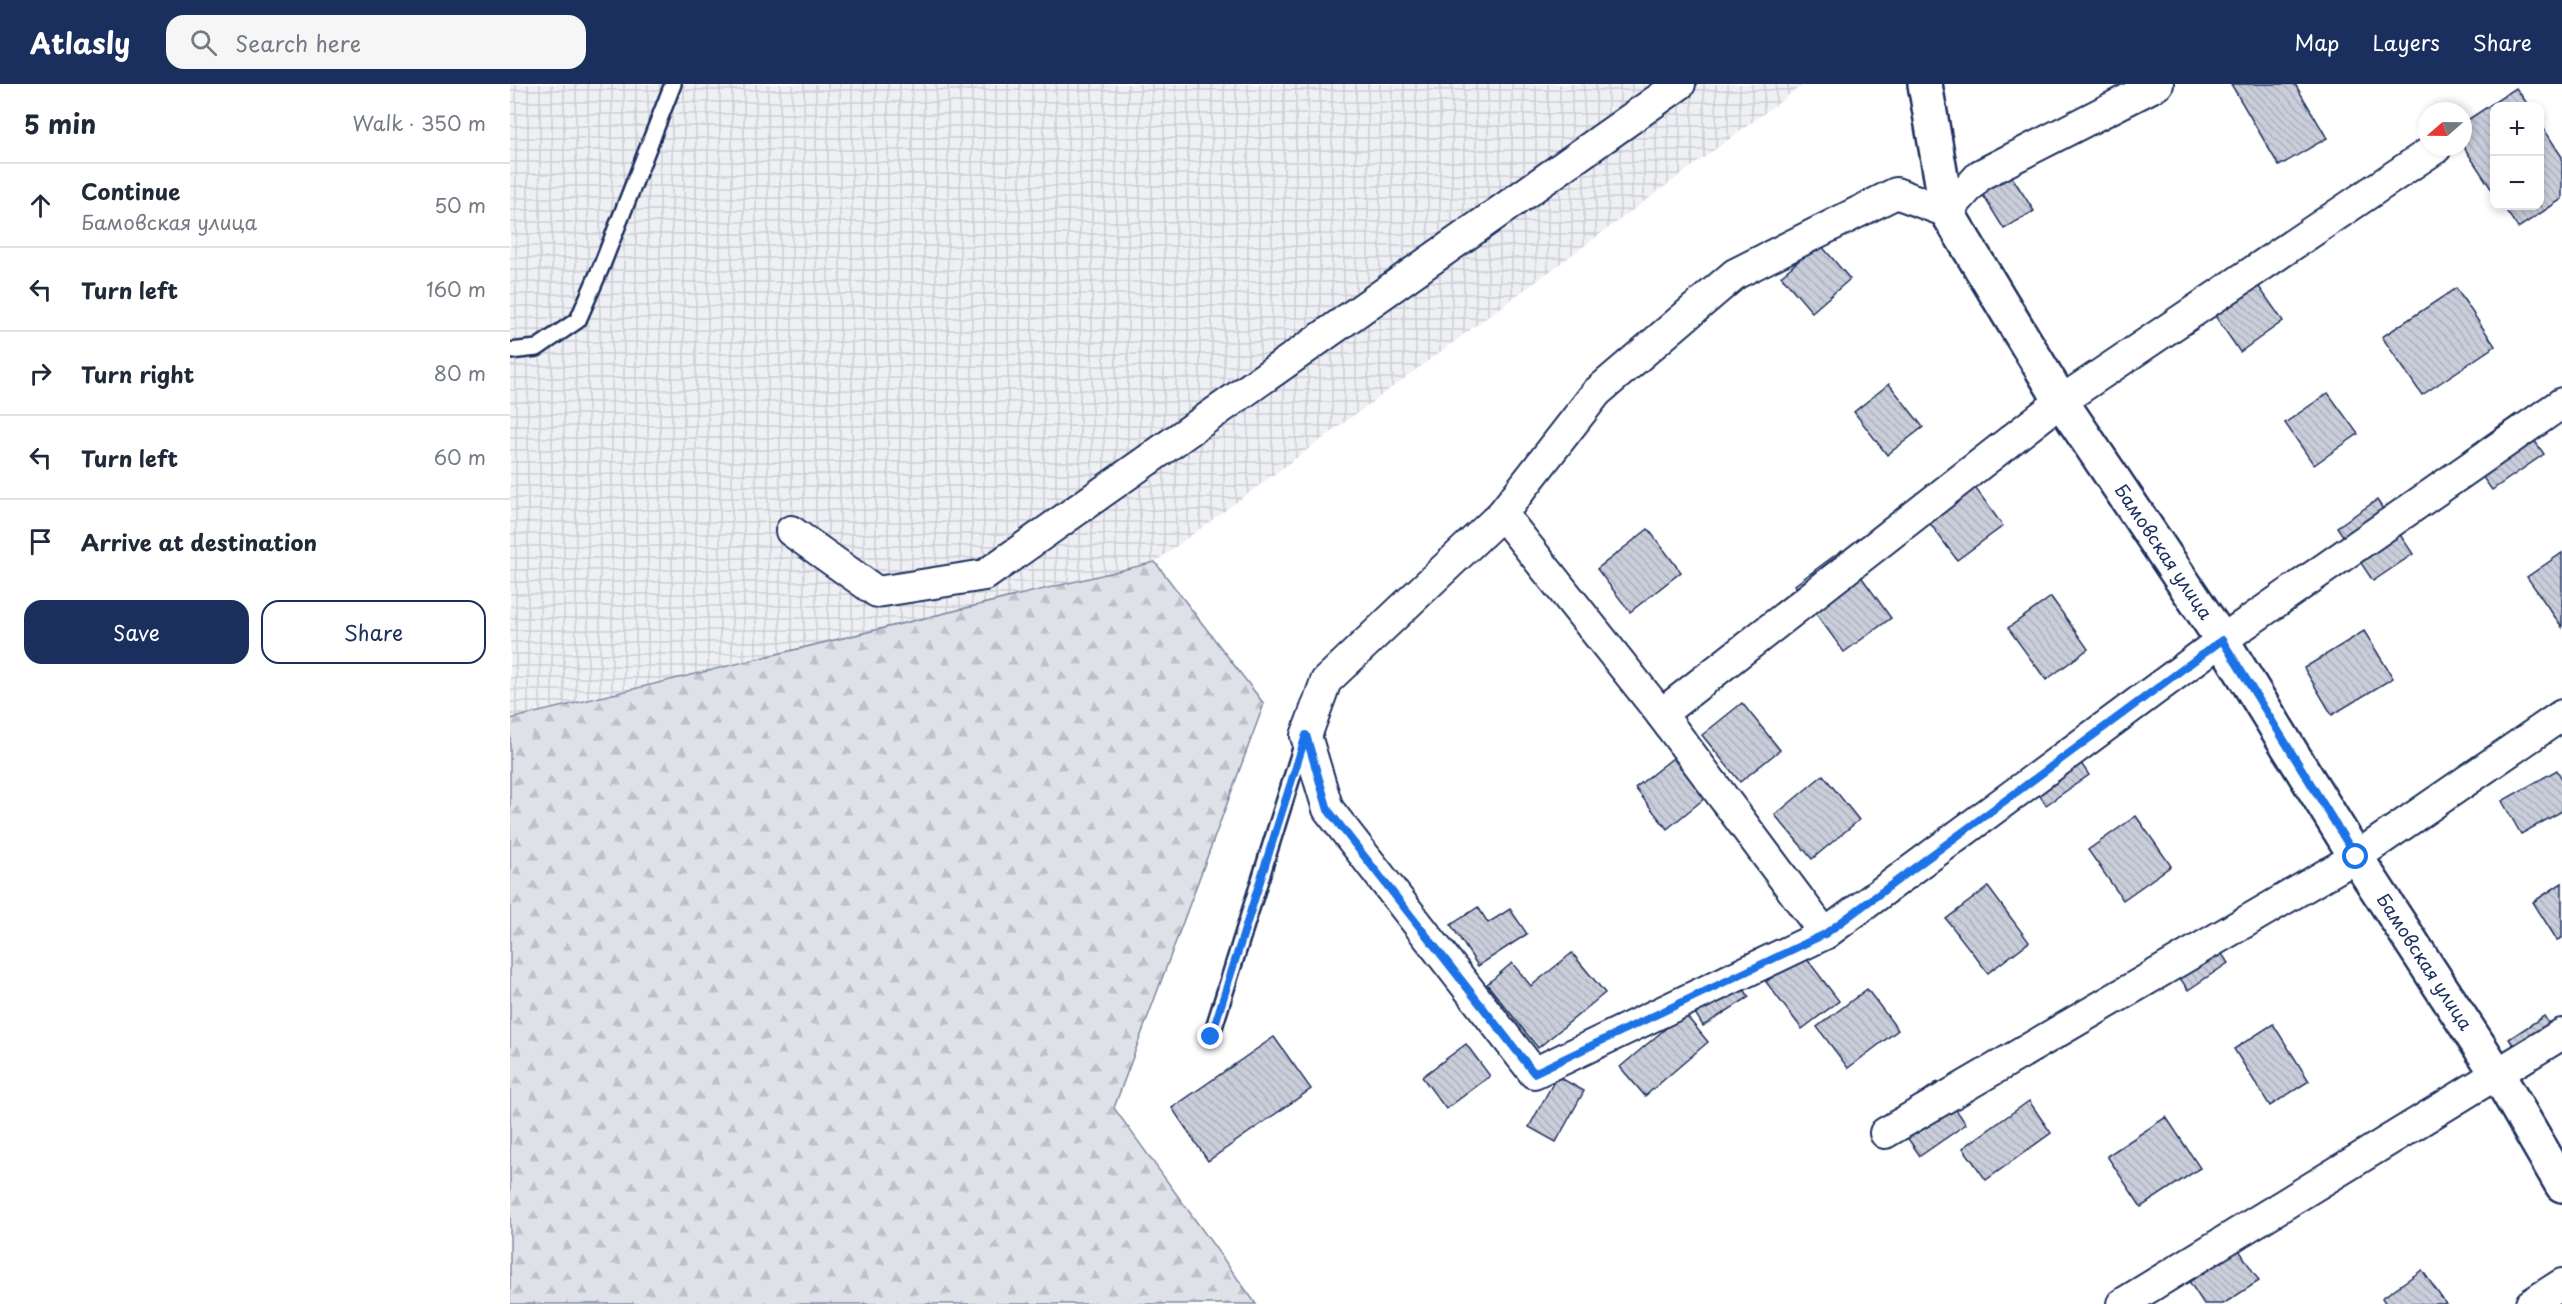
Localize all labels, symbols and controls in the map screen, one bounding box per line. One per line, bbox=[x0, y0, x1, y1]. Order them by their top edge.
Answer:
search box bbox=[166, 15, 586, 69]
text: Atlasly bbox=[30, 21, 130, 64]
icon: search bbox=[187, 26, 220, 59]
text: Search here bbox=[235, 26, 361, 59]
text: Map bbox=[2295, 26, 2339, 58]
text: Layers bbox=[2372, 26, 2440, 58]
text: Share bbox=[2473, 26, 2532, 58]
north arrow bbox=[2418, 102, 2472, 156]
map controls bbox=[2490, 102, 2544, 210]
button: + bbox=[2490, 102, 2544, 156]
text: 5 min bbox=[24, 104, 96, 143]
text: Walk · 350 m bbox=[353, 108, 486, 138]
button: − bbox=[2490, 156, 2544, 210]
text: Continue bbox=[81, 174, 180, 207]
icon: ahead bbox=[24, 189, 57, 222]
text: 50 m bbox=[434, 190, 486, 220]
text: Бамовская улица bbox=[81, 207, 257, 237]
icon: left bbox=[24, 273, 57, 306]
text: Turn left bbox=[81, 273, 178, 306]
text: 160 m bbox=[426, 274, 486, 304]
icon: right bbox=[24, 357, 57, 390]
text: Turn right bbox=[81, 357, 194, 390]
text: 80 m bbox=[434, 358, 486, 388]
icon: left bbox=[24, 441, 57, 474]
text: Turn left bbox=[81, 441, 178, 474]
text: 60 m bbox=[434, 442, 486, 472]
street label: Бамовская улица bbox=[2109, 478, 2220, 625]
icon: arrive bbox=[24, 525, 57, 558]
text: Arrive at destination bbox=[81, 525, 317, 558]
button: Save bbox=[24, 600, 249, 664]
button: Share bbox=[261, 600, 486, 664]
route start bbox=[2342, 843, 2368, 869]
street label: Бамовская улица bbox=[2371, 887, 2480, 1036]
route end bbox=[1197, 1023, 1223, 1049]

